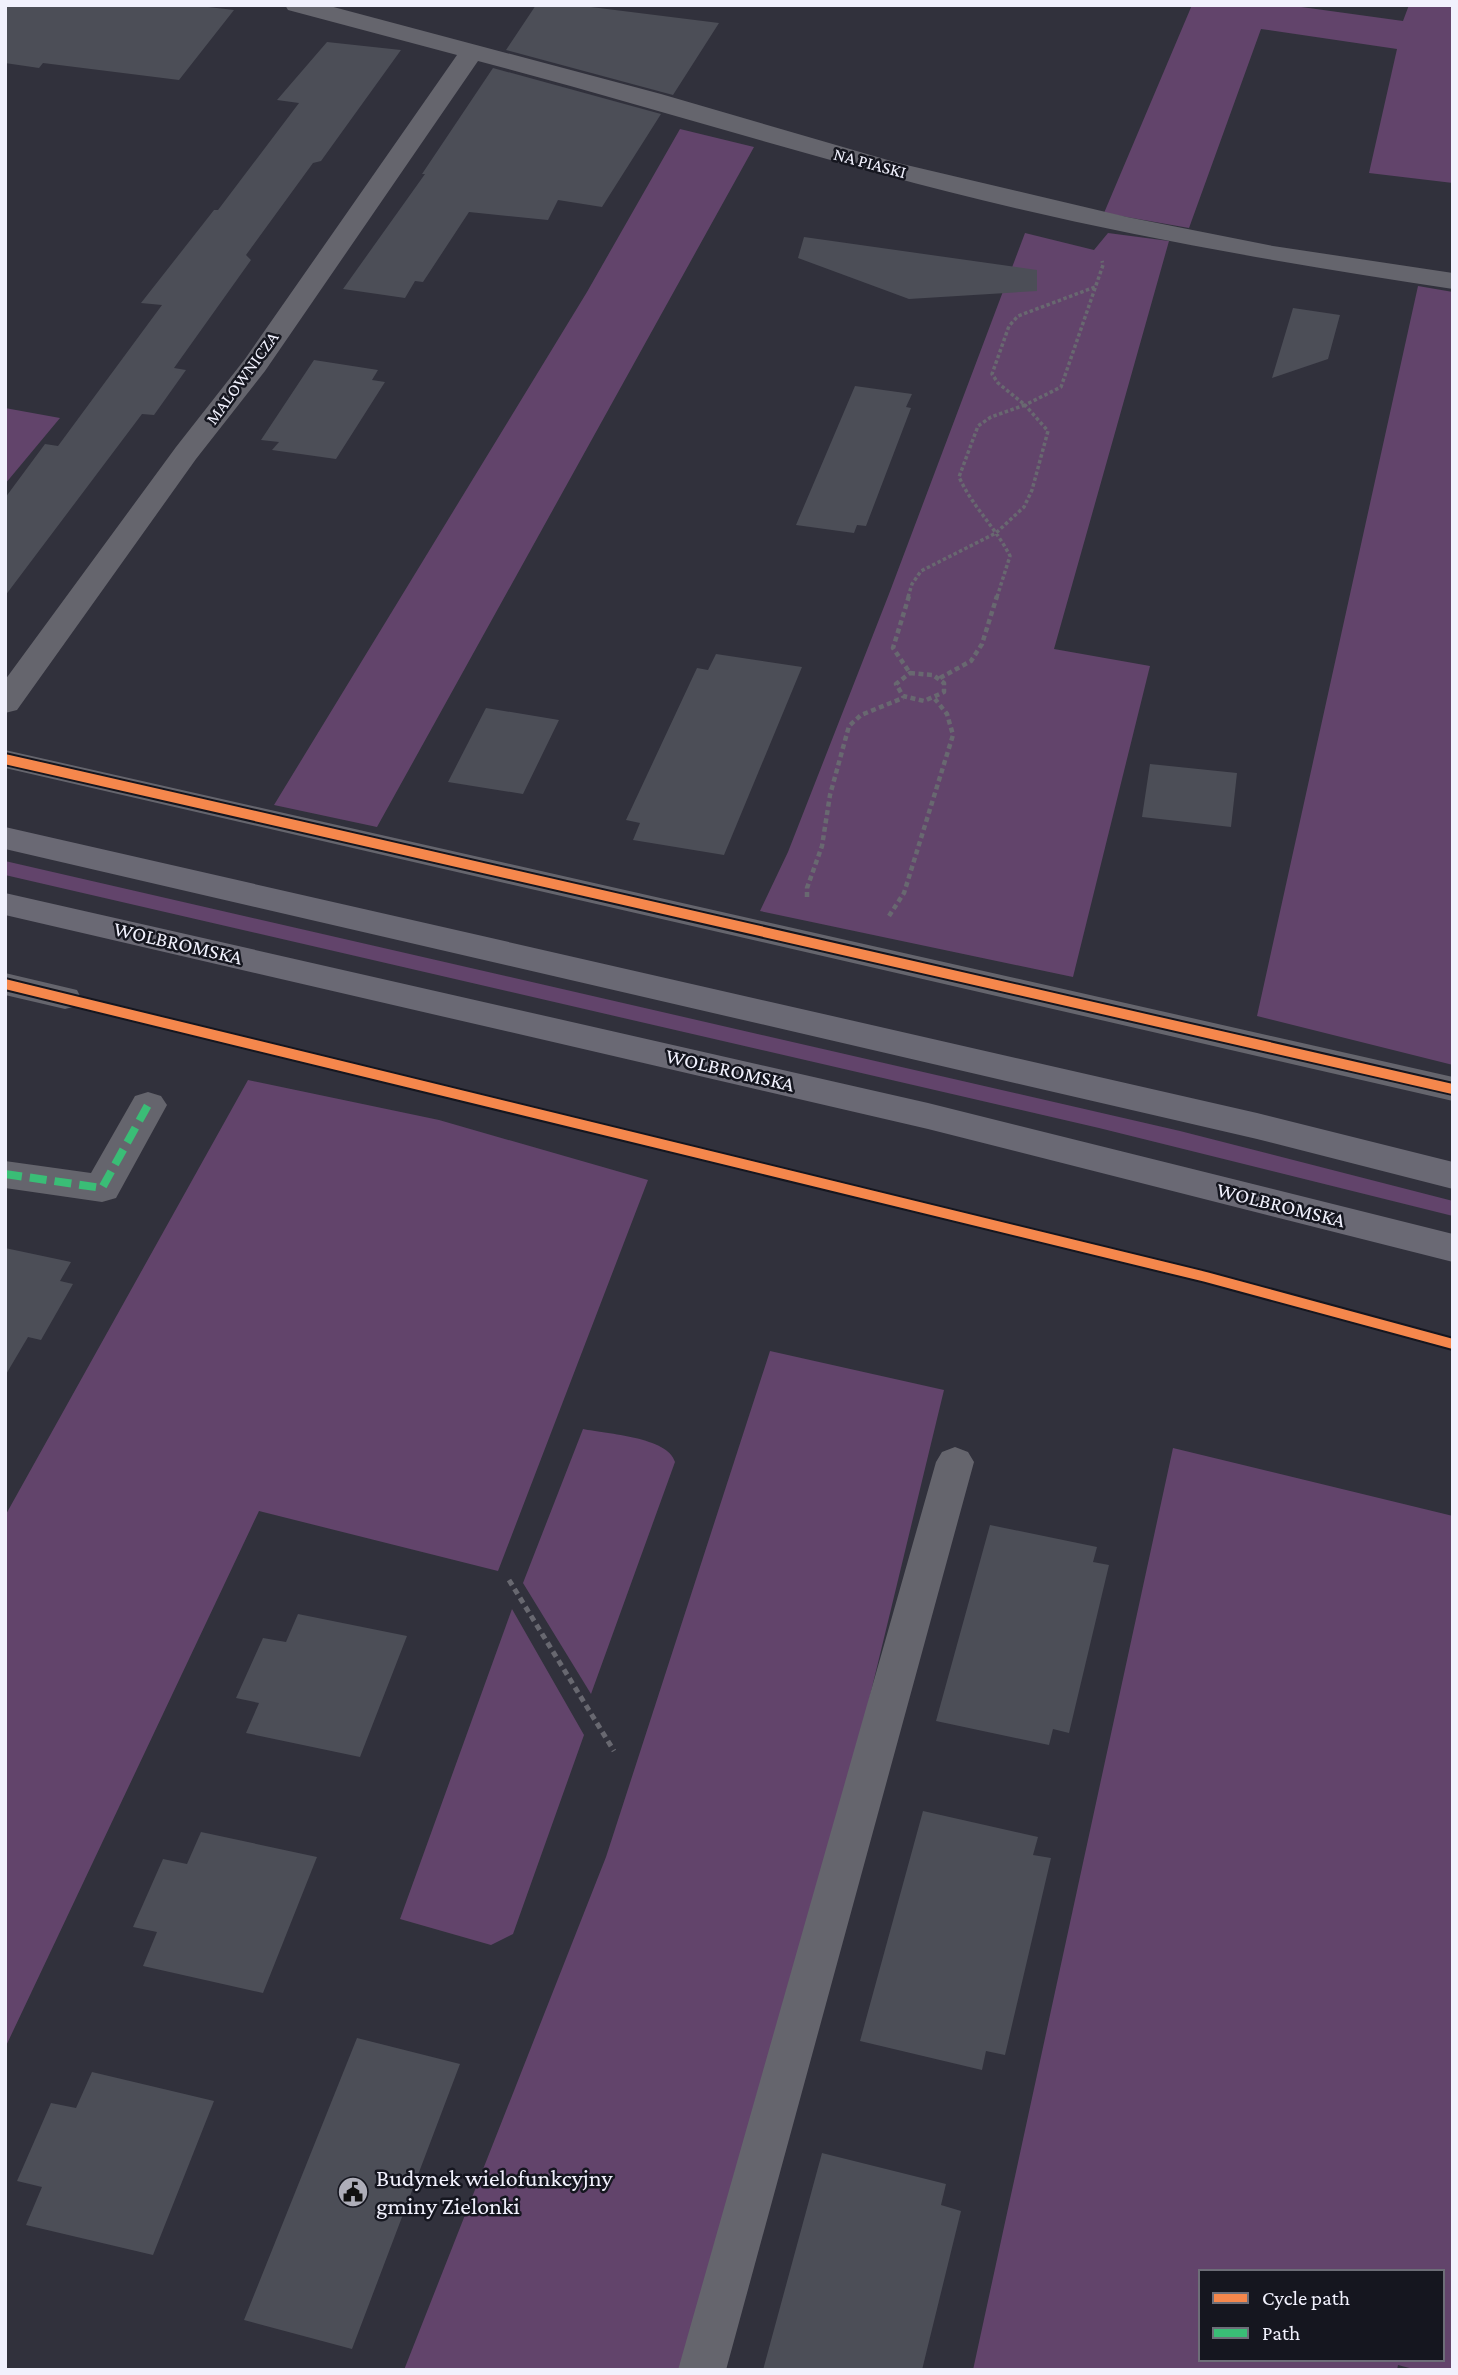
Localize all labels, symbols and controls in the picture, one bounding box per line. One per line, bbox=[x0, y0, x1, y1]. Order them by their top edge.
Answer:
street label: NA PIASKI bbox=[832, 144, 908, 182]
street label: MALOWNICZA bbox=[202, 327, 283, 428]
street label: WOLBROMSKA bbox=[111, 917, 245, 969]
street label: WOLBROMSKA bbox=[663, 1044, 797, 1096]
street label: WOLBROMSKA bbox=[1214, 1177, 1348, 1233]
place label: Budynek wielofunkcyjny gminy Zielonki bbox=[376, 2164, 614, 2219]
public building icon: Budynek wielofunkcyjny gminy Zielonki bbox=[336, 2175, 370, 2209]
legend bbox=[1199, 2270, 1444, 2361]
text: Cycle path bbox=[1262, 2286, 1350, 2310]
text: Path bbox=[1262, 2321, 1300, 2345]

